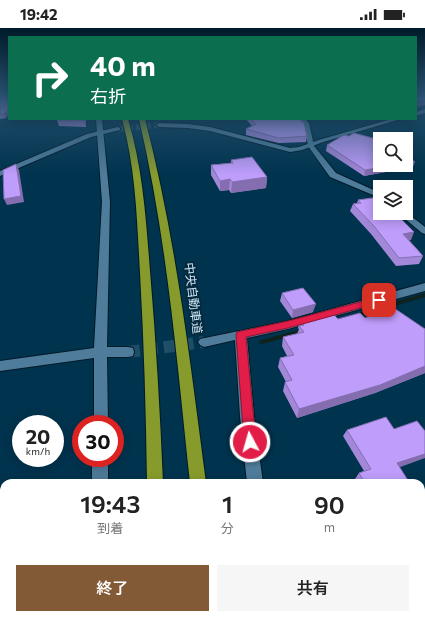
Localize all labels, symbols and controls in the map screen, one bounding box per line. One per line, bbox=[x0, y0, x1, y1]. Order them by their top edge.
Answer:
text: 19:42 bbox=[20, 5, 58, 23]
text: 40 m bbox=[90, 48, 156, 82]
icon: right bbox=[24, 52, 76, 104]
text: 右折 bbox=[90, 85, 126, 107]
map controls bbox=[373, 132, 413, 220]
button: search bbox=[373, 132, 413, 172]
button: layers bbox=[373, 180, 413, 220]
street label: 中央自動車道 bbox=[183, 261, 205, 335]
pin bbox=[362, 283, 396, 317]
icon: arrive bbox=[368, 289, 390, 311]
speed limit sign: 30 bbox=[72, 415, 124, 467]
position arrow bbox=[229, 421, 271, 463]
text: 20 bbox=[26, 424, 50, 448]
text: km/h bbox=[26, 445, 50, 457]
text: 19:43 bbox=[80, 489, 140, 518]
text: 1 bbox=[222, 489, 233, 518]
text: 90 bbox=[314, 490, 345, 519]
text: m bbox=[324, 519, 335, 535]
text: 到着 bbox=[97, 520, 123, 536]
text: 分 bbox=[221, 520, 234, 536]
button: 終了 bbox=[16, 565, 209, 611]
button: 共有 bbox=[217, 565, 409, 611]

